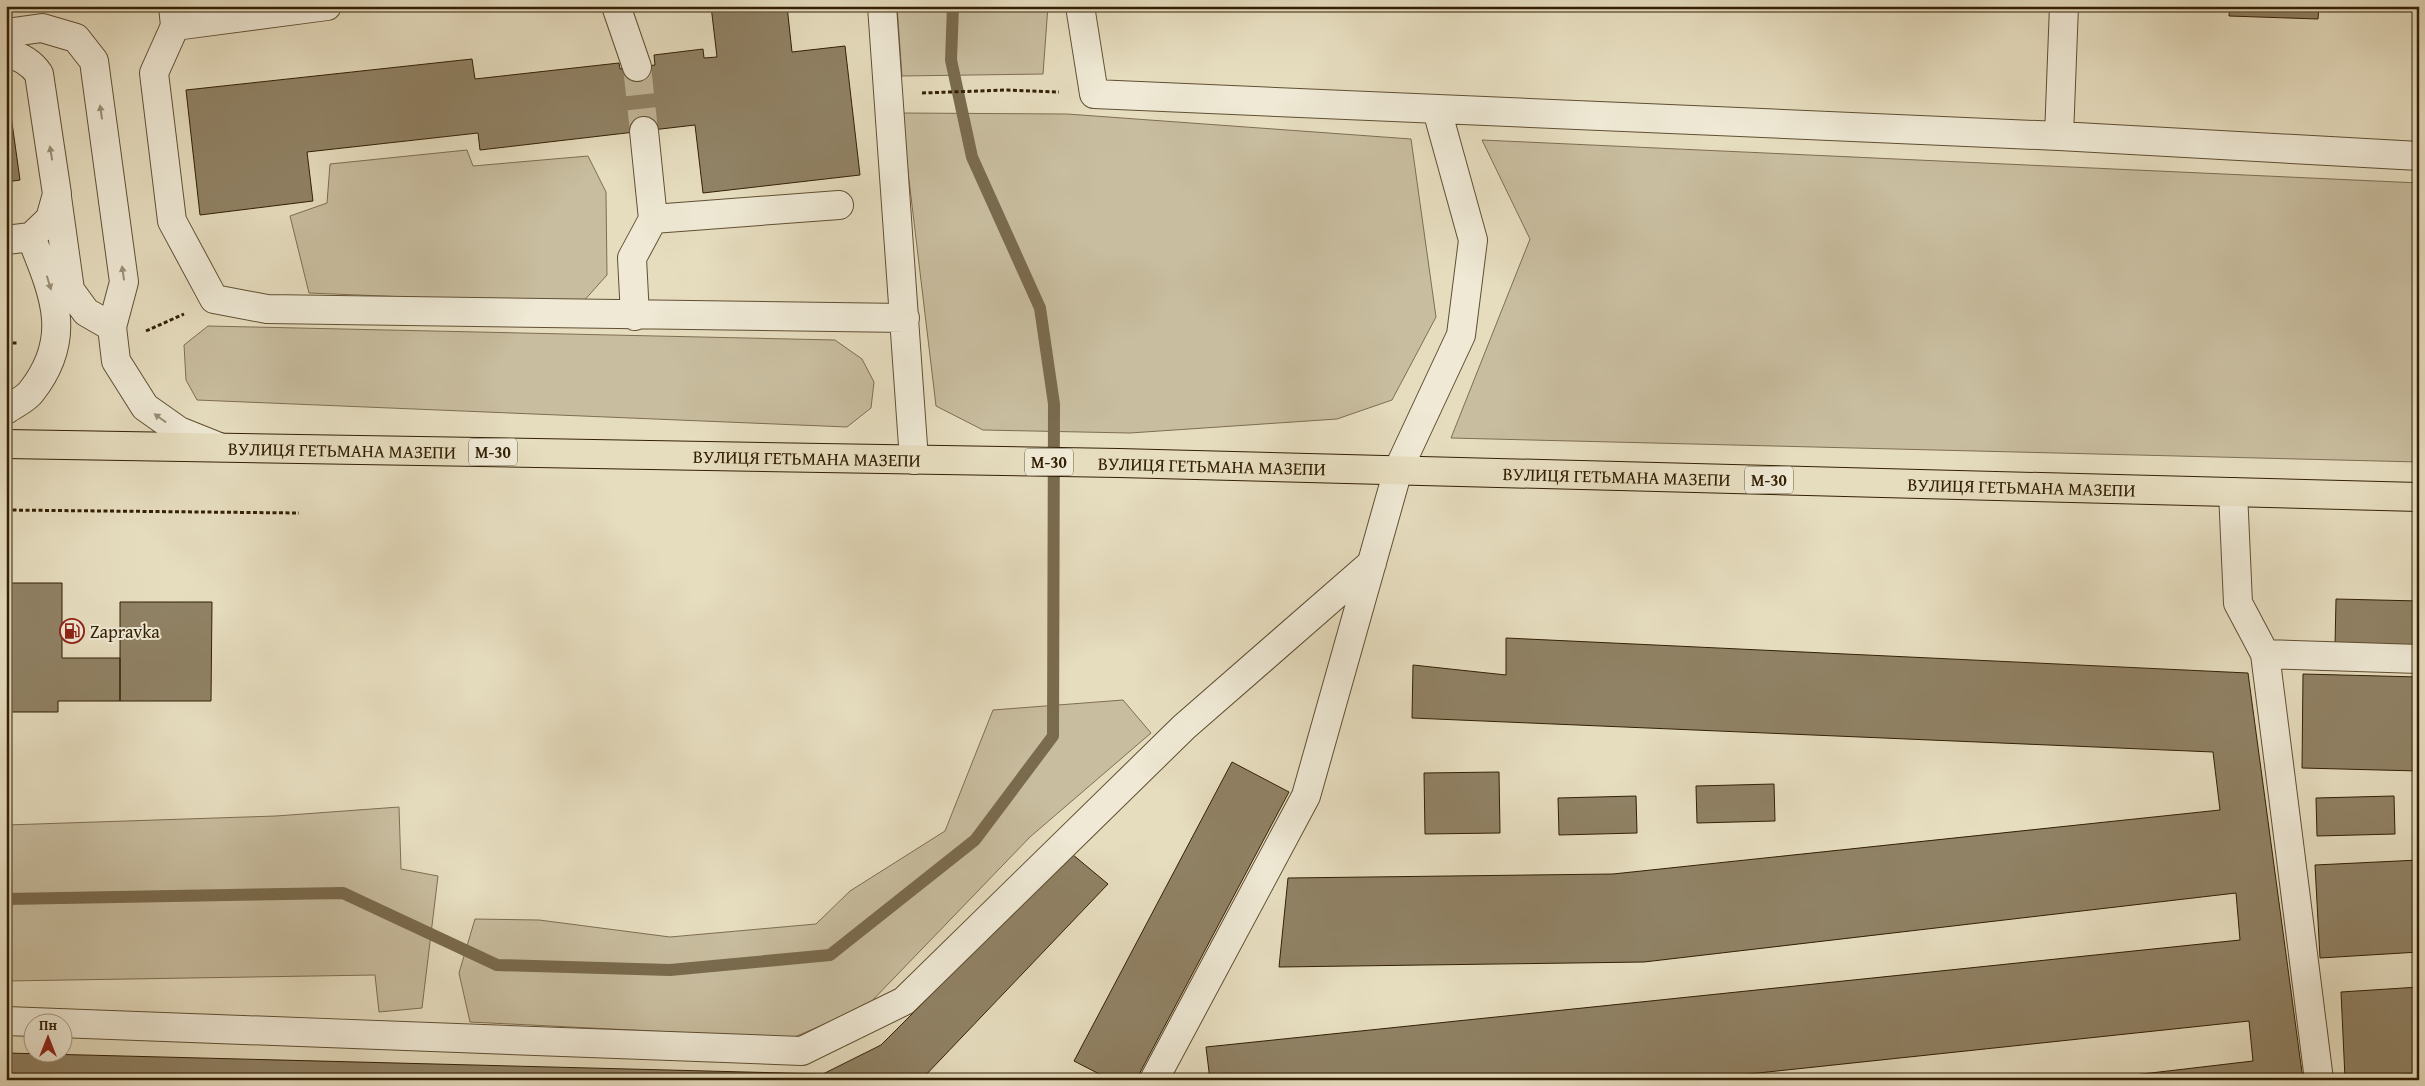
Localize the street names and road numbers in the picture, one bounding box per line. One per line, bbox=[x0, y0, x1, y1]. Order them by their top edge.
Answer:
street label: ВУЛИЦЯ ГЕТЬМАНА МАЗЕПИ bbox=[228, 434, 456, 465]
road number: М-30 bbox=[469, 438, 517, 466]
street label: ВУЛИЦЯ ГЕТЬМАНА МАЗЕПИ bbox=[693, 442, 921, 473]
road number: М-30 bbox=[1025, 448, 1073, 476]
street label: ВУЛИЦЯ ГЕТЬМАНА МАЗЕПИ bbox=[1098, 449, 1326, 482]
street label: ВУЛИЦЯ ГЕТЬМАНА МАЗЕПИ bbox=[1502, 460, 1731, 492]
road number: М-30 bbox=[1745, 466, 1793, 494]
street label: ВУЛИЦЯ ГЕТЬМАНА МАЗЕПИ bbox=[1907, 470, 2136, 503]

